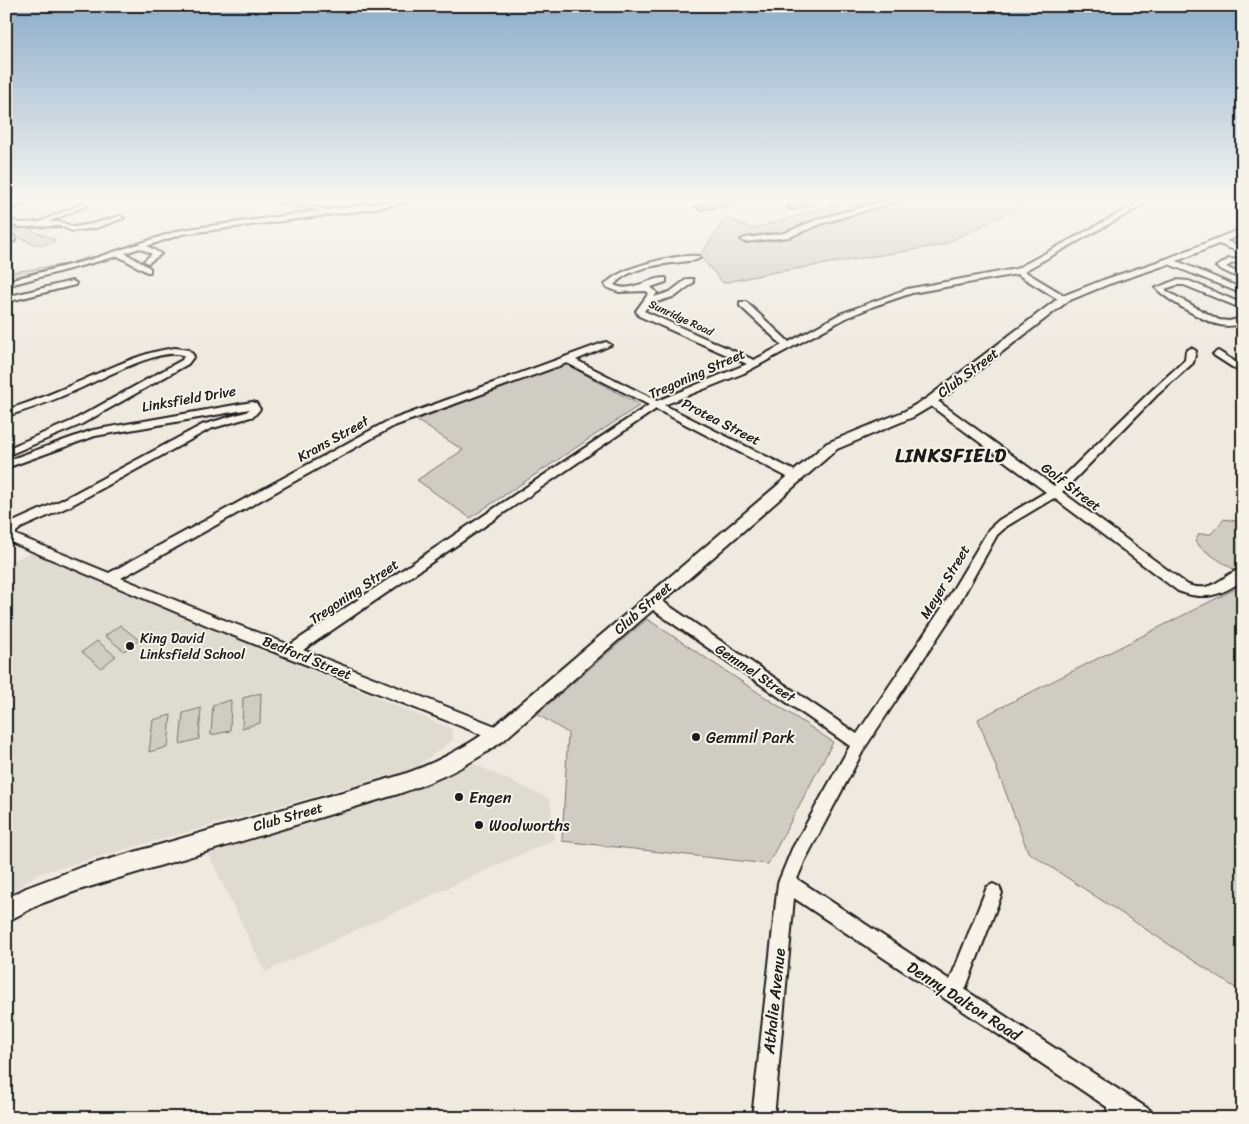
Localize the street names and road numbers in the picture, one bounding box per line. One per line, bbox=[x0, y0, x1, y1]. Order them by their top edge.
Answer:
street label: Sunridge Road bbox=[646, 295, 718, 342]
street label: Tregoning Street bbox=[644, 341, 750, 407]
street label: Club Street bbox=[932, 341, 1004, 405]
street label: Linksfield Drive bbox=[140, 378, 238, 420]
street label: Protea Street bbox=[677, 391, 765, 453]
street label: Krans Street bbox=[292, 408, 375, 469]
street label: Golf Street bbox=[1035, 456, 1107, 518]
street label: Meyer Street bbox=[913, 540, 977, 624]
street label: Tregoning Street bbox=[304, 553, 404, 631]
street label: Club Street bbox=[608, 575, 678, 641]
street label: Bedford Street bbox=[259, 629, 355, 687]
street label: Gemmel Street bbox=[710, 637, 801, 710]
street label: Club Street bbox=[250, 795, 326, 839]
street label: Athalie Avenue bbox=[754, 947, 794, 1056]
street label: Denny Dalton Road bbox=[901, 953, 1028, 1050]

